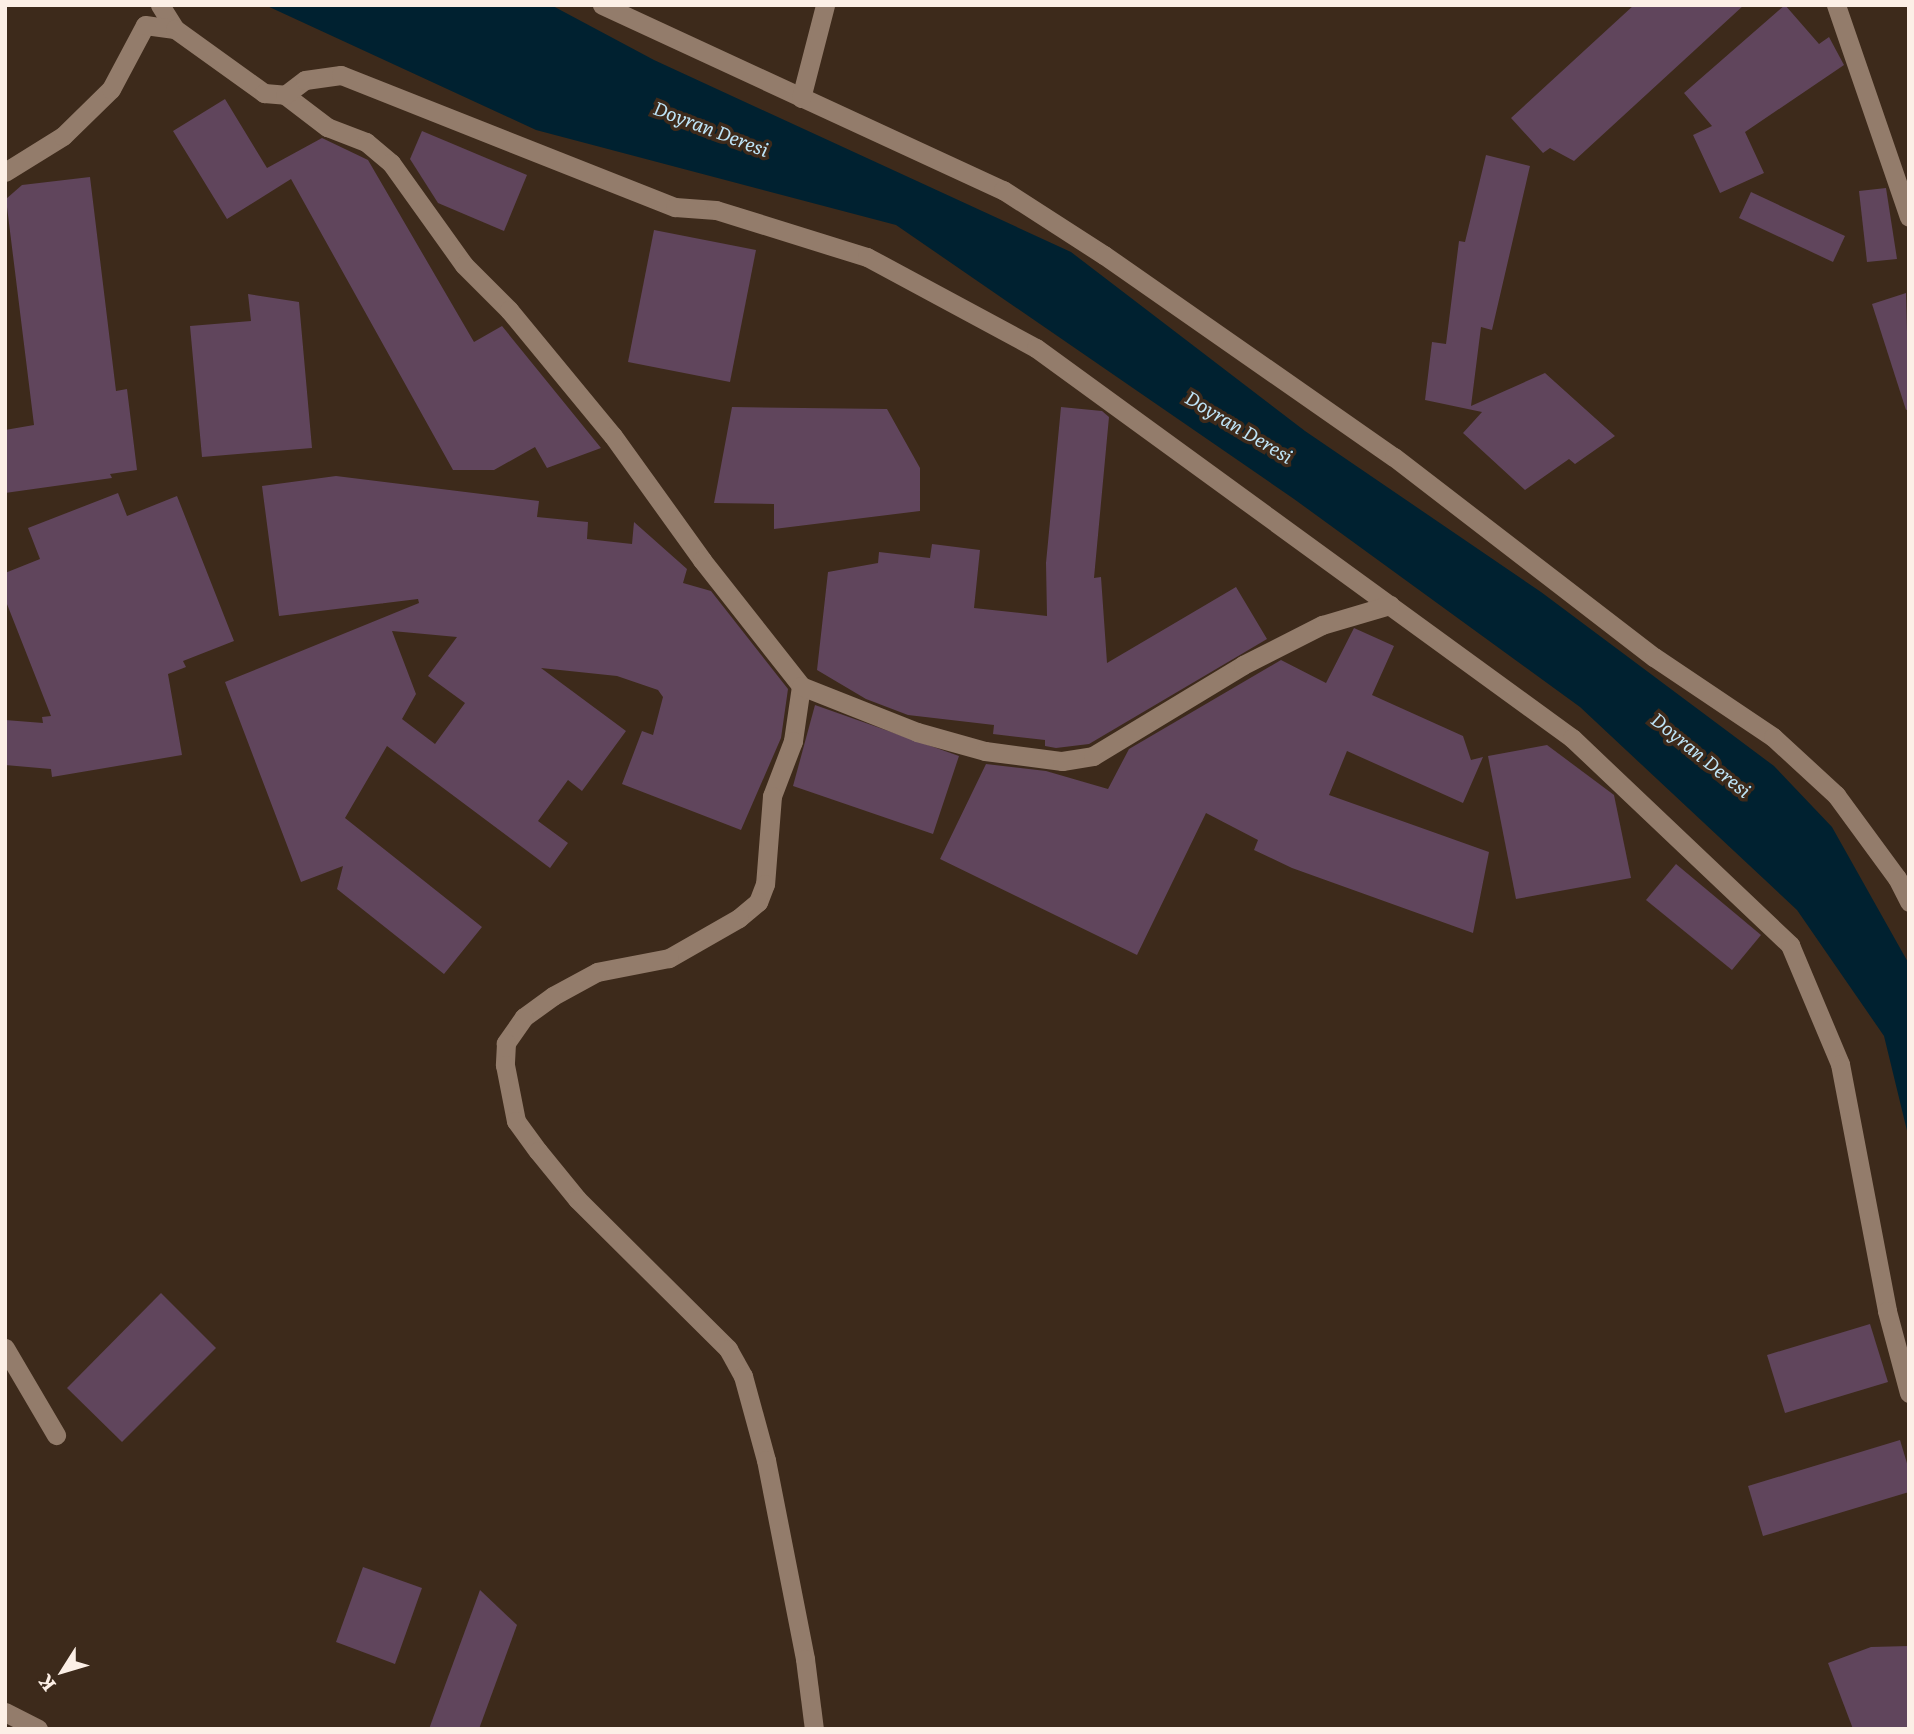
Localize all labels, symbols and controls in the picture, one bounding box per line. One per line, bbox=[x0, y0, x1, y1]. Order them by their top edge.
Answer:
water label: Doyran Deresi bbox=[650, 97, 772, 161]
water label: Doyran Deresi bbox=[1181, 386, 1297, 468]
water label: Doyran Deresi bbox=[1647, 708, 1755, 802]
north arrow bbox=[28, 1636, 98, 1706]
text: K bbox=[31, 1669, 62, 1698]

